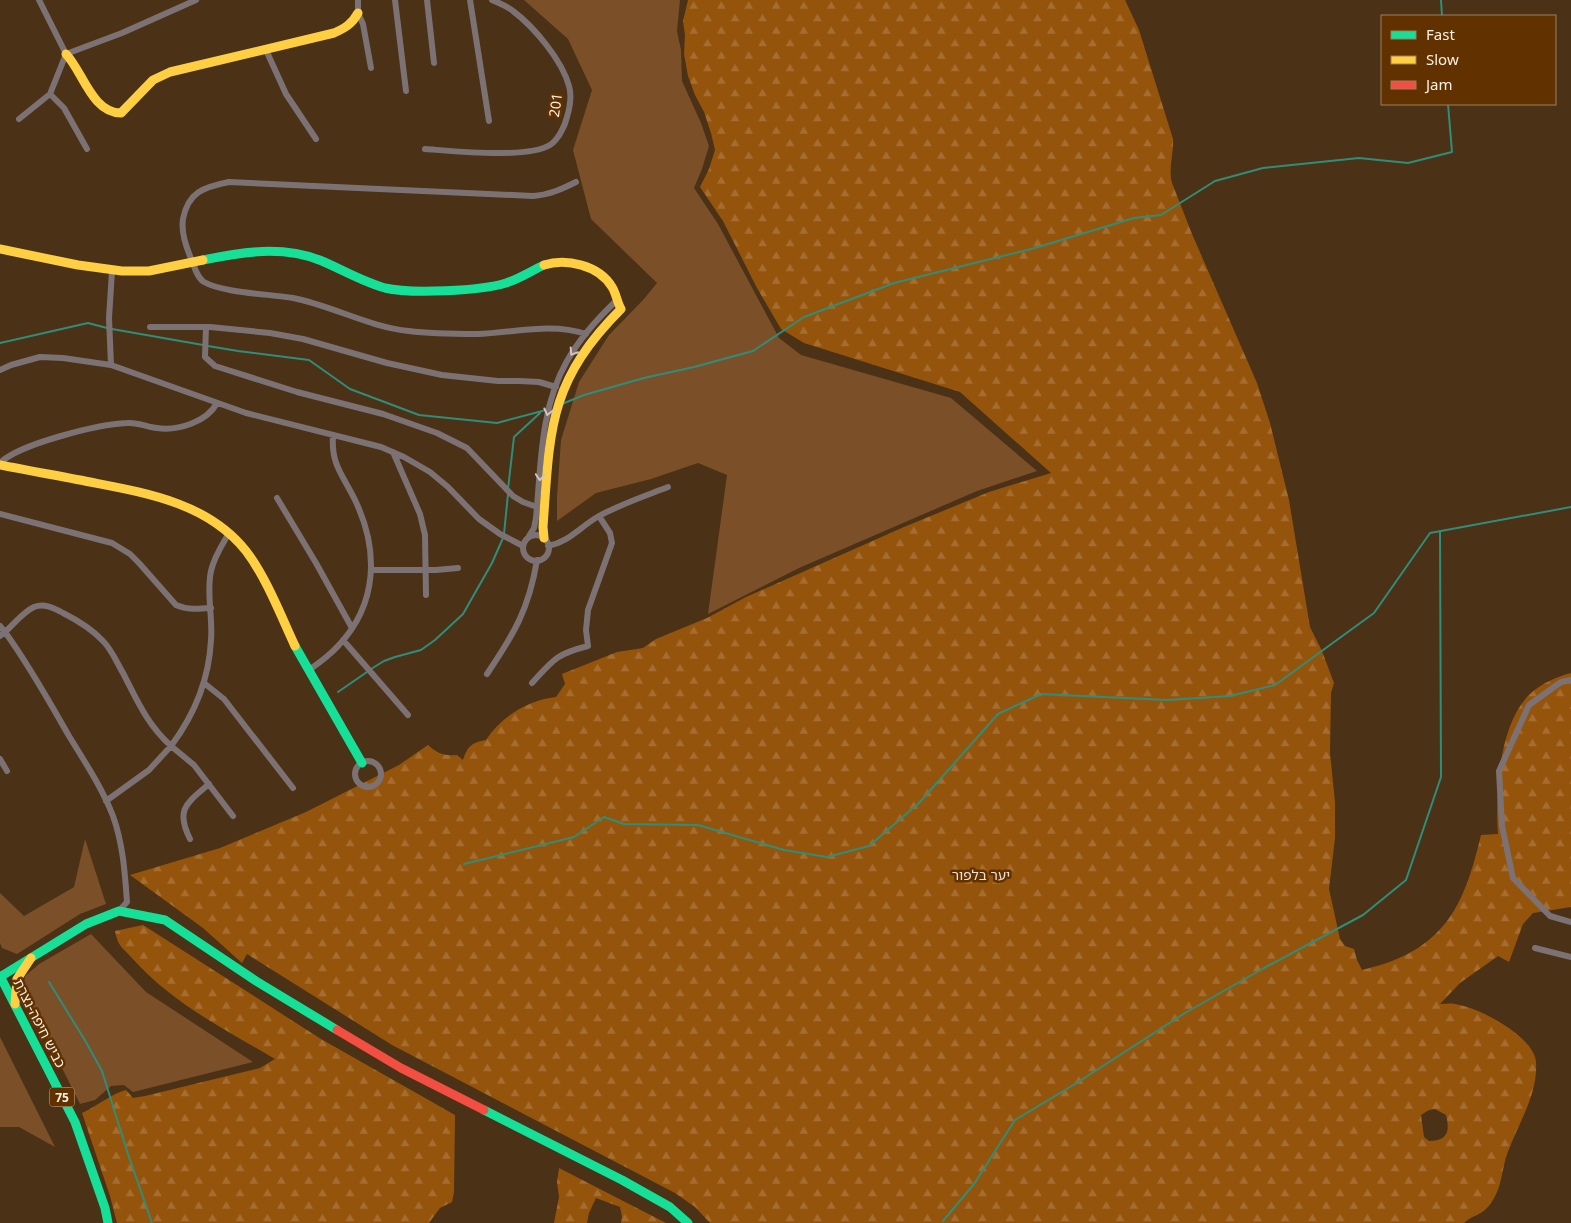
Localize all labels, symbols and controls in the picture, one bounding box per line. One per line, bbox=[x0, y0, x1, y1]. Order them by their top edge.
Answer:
legend bbox=[1381, 15, 1556, 105]
text: Fast bbox=[1426, 24, 1455, 44]
text: Slow bbox=[1426, 49, 1459, 69]
text: Jam bbox=[1424, 74, 1453, 94]
street label: 201 bbox=[544, 92, 566, 118]
one-way arrow bbox=[570, 346, 579, 355]
one-way arrow bbox=[543, 407, 554, 416]
one-way arrow bbox=[534, 473, 545, 481]
park label: יער בלפור bbox=[952, 865, 1010, 884]
street label: כביש חיפה-נצרת bbox=[9, 975, 71, 1071]
road number: 75 bbox=[50, 1088, 74, 1106]

